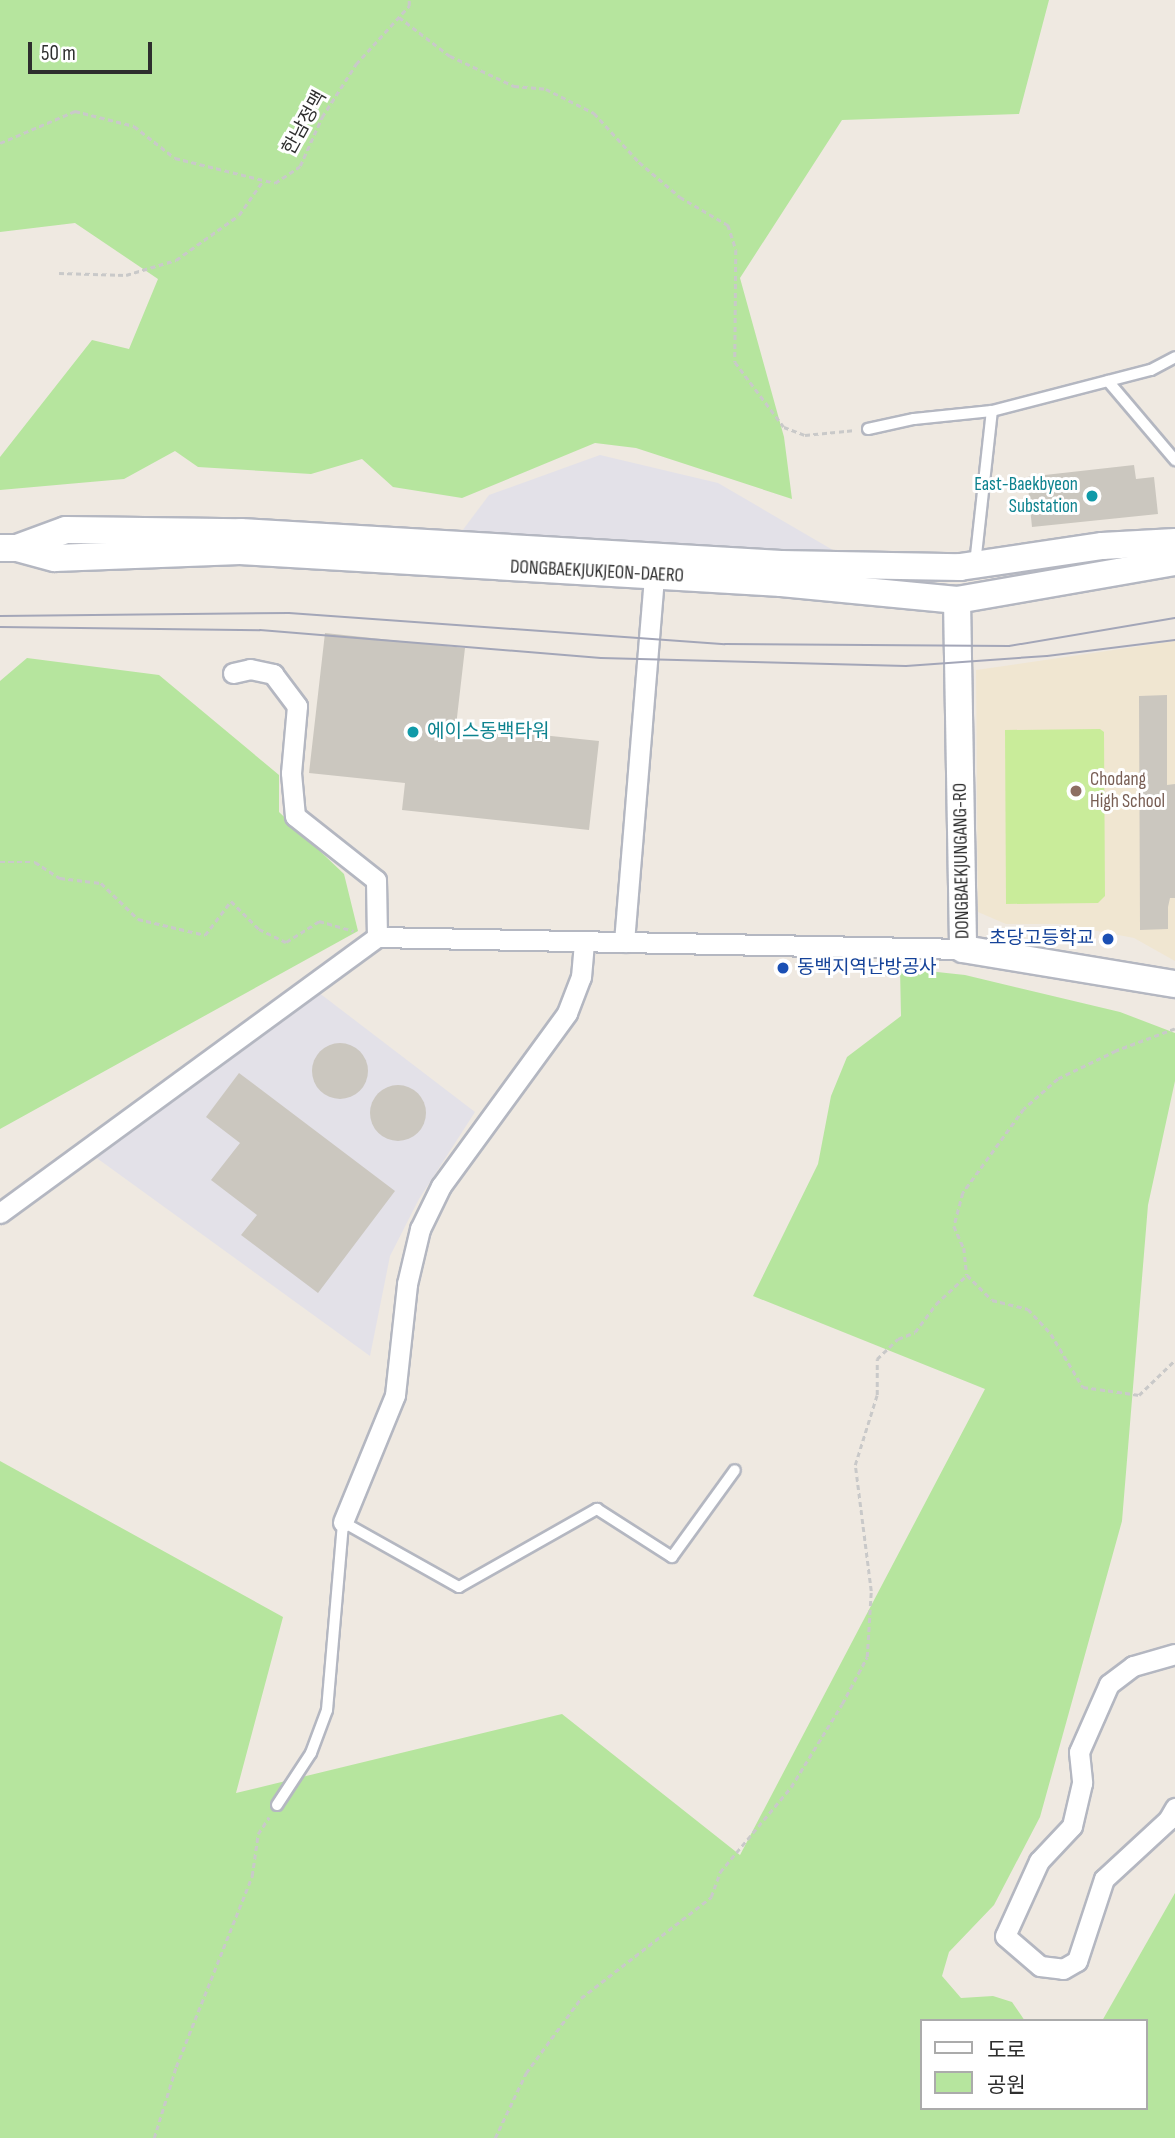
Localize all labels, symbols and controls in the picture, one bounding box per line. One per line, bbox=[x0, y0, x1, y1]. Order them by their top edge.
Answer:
scale bar bbox=[32, 28, 156, 72]
text: 50 m bbox=[41, 41, 76, 66]
street label: 한남정맥 bbox=[278, 87, 332, 159]
place label: East-Baekbyeon Substation bbox=[974, 474, 1078, 518]
marker: East-Baekbyeon Substation bbox=[1084, 488, 1100, 504]
street label: DONGBAEKJUKJEON-DAERO bbox=[510, 556, 684, 588]
place label: 에이스동백타워 bbox=[427, 721, 549, 743]
marker: 에이스동백타워 bbox=[405, 724, 421, 740]
place label: Chodang High School bbox=[1090, 769, 1165, 813]
street label: DONGBAEKJUNGANG-RO bbox=[949, 783, 975, 939]
marker: Chodang High School bbox=[1068, 783, 1084, 799]
place label: 초당고등학교 bbox=[989, 928, 1094, 950]
marker: 초당고등학교 bbox=[1100, 931, 1116, 947]
place label: 동백지역난방공사 bbox=[797, 957, 937, 979]
marker: 동백지역난방공사 bbox=[775, 960, 791, 976]
legend bbox=[920, 2019, 1147, 2110]
text: 도로 bbox=[987, 2038, 1026, 2063]
text: 공원 bbox=[987, 2073, 1026, 2098]

